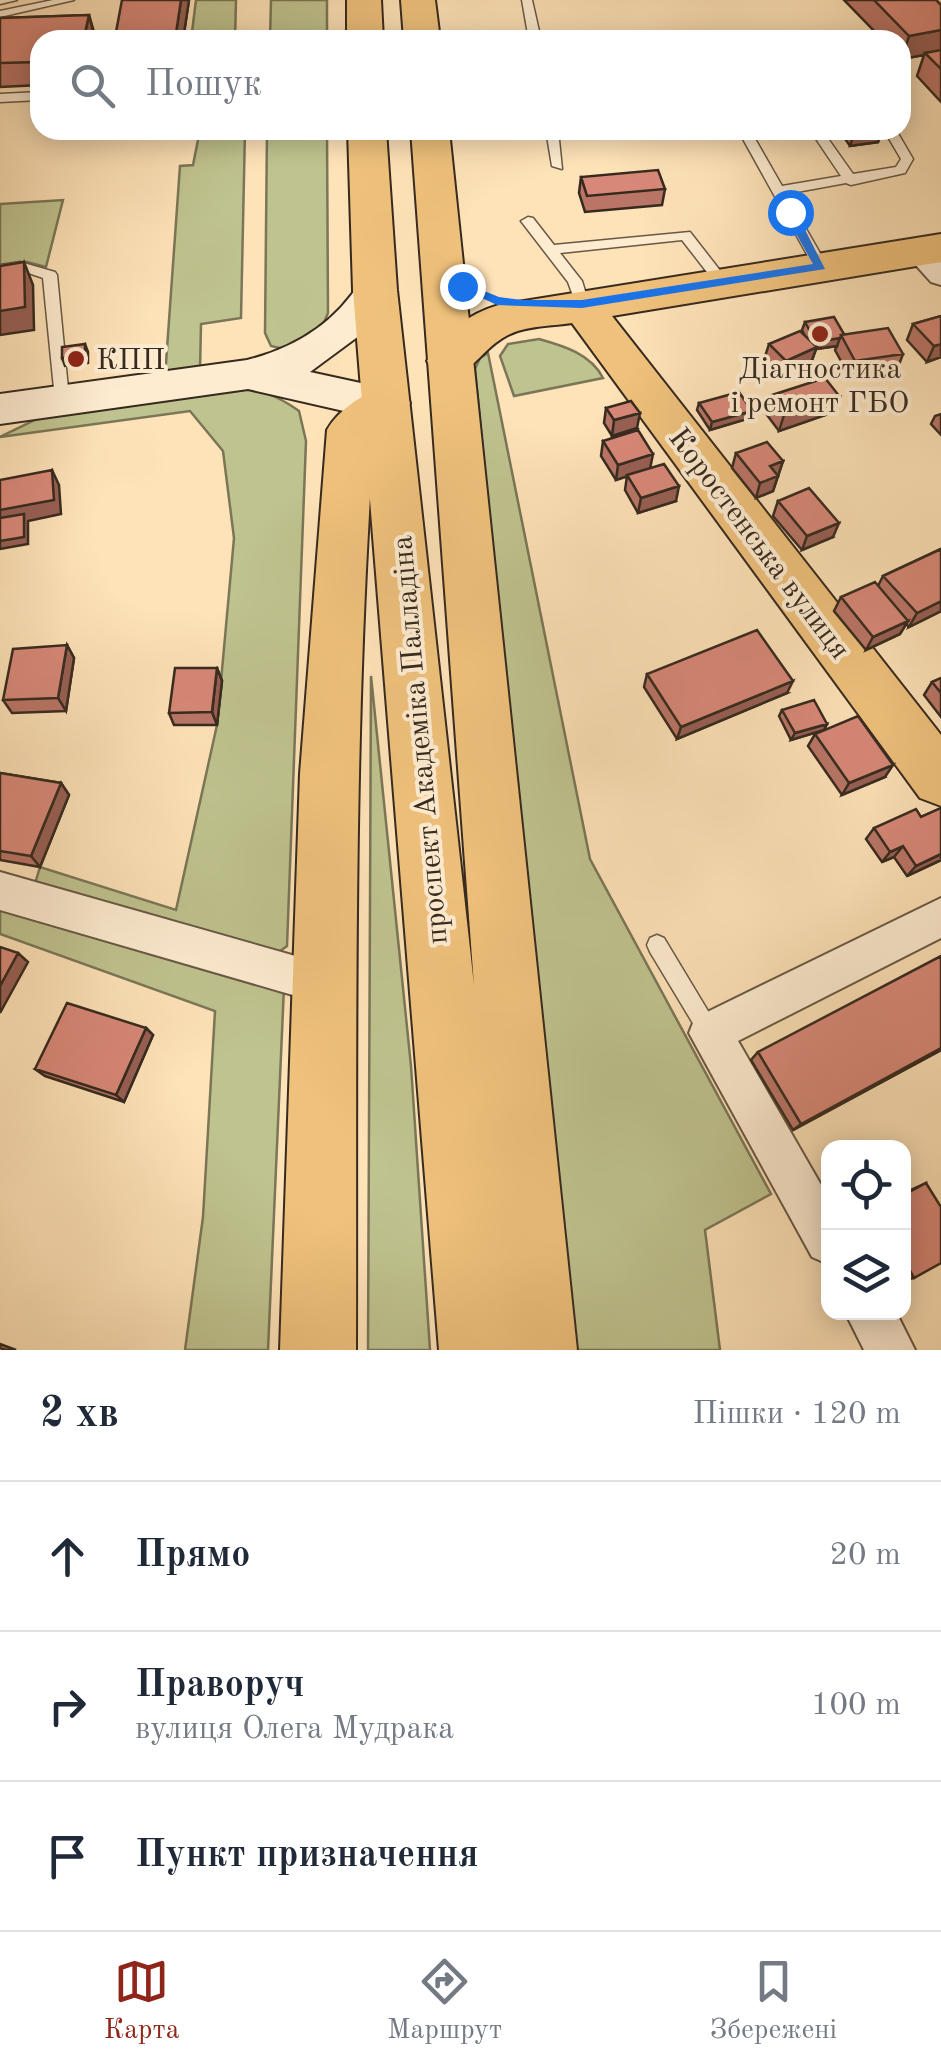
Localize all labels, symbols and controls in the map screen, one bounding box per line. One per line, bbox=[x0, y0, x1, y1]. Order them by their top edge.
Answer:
search box bbox=[30, 30, 911, 140]
icon: search bbox=[65, 58, 120, 113]
text: Пошук bbox=[145, 66, 262, 104]
route start bbox=[768, 190, 814, 236]
route end bbox=[440, 264, 486, 310]
marker: Діагностика і ремонт ГБО bbox=[809, 323, 831, 345]
place label: КПП bbox=[96, 346, 165, 376]
marker: КПП bbox=[65, 348, 87, 370]
place label: Діагностика і ремонт ГБО bbox=[731, 355, 909, 419]
street label: Коростенська вулиця bbox=[662, 423, 855, 665]
street label: проспект Академіка Палладіна bbox=[388, 534, 454, 946]
map controls bbox=[821, 1140, 911, 1320]
button: locate bbox=[821, 1140, 911, 1230]
button: layers bbox=[821, 1230, 911, 1320]
text: 2 хв bbox=[40, 1394, 119, 1436]
text: Пішки · 120 m bbox=[693, 1399, 901, 1431]
icon: ahead bbox=[40, 1529, 95, 1584]
text: Прямо bbox=[135, 1537, 250, 1575]
text: 20 m bbox=[830, 1540, 901, 1572]
text: Праворуч bbox=[135, 1667, 304, 1705]
icon: right bbox=[40, 1679, 95, 1734]
text: 100 m bbox=[811, 1690, 901, 1722]
text: вулиця Олега Мудрака bbox=[135, 1714, 454, 1746]
icon: arrive bbox=[40, 1829, 95, 1884]
text: Пункт призначення bbox=[135, 1837, 479, 1875]
tab: Карта bbox=[104, 1954, 180, 2049]
tab: Маршрут bbox=[387, 1954, 502, 2049]
tab: Збережені bbox=[710, 1954, 837, 2049]

